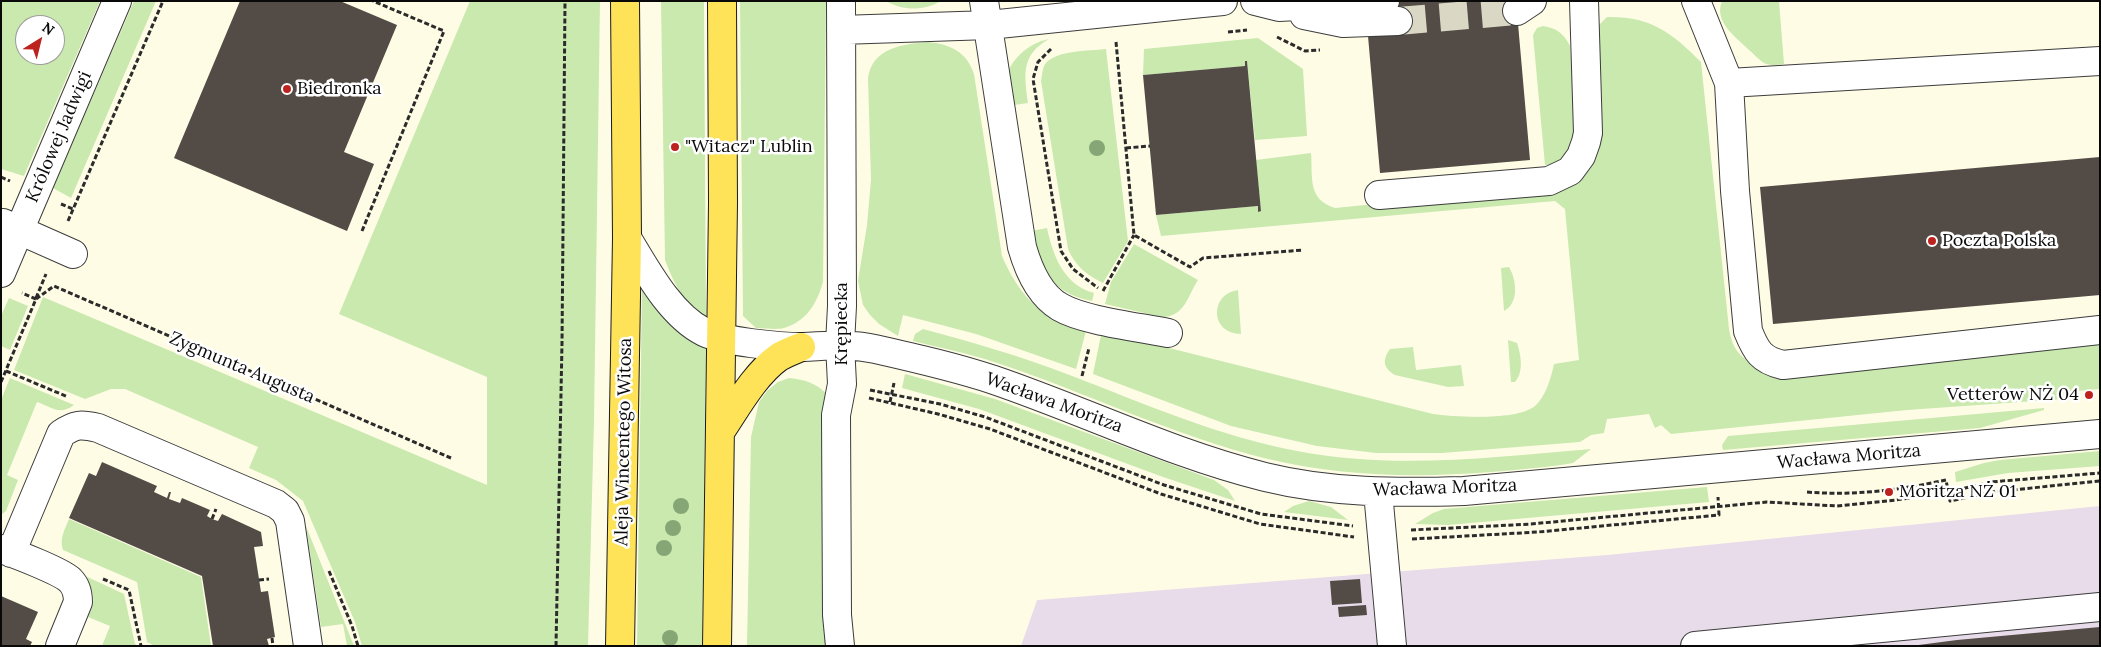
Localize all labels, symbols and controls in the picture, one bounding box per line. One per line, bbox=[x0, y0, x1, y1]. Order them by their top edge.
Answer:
north arrow bbox=[15, 15, 65, 65]
text: N bbox=[39, 18, 58, 39]
street label: Królowej Jadwigi bbox=[22, 68, 96, 206]
place label: Biedronka bbox=[297, 78, 382, 100]
marker: Biedronka bbox=[281, 83, 293, 95]
place label: "Witacz" Lublin bbox=[685, 136, 813, 158]
marker: "Witacz" Lublin bbox=[669, 141, 681, 153]
place label: Poczta Polska bbox=[1942, 230, 2056, 252]
marker: Poczta Polska bbox=[1926, 235, 1938, 247]
street label: Krępiecka bbox=[831, 282, 853, 366]
street label: Zygmunta Augusta bbox=[166, 328, 318, 408]
street label: Aleja Wincentego Witosa bbox=[611, 338, 637, 546]
street label: Wacława Moritza bbox=[983, 368, 1125, 438]
place label: Vetterów NŻ 04 bbox=[1947, 384, 2079, 406]
marker: Vetterów NŻ 04 bbox=[2083, 389, 2095, 401]
street label: Wacława Moritza bbox=[1776, 440, 1922, 474]
street label: Wacława Moritza bbox=[1373, 475, 1517, 501]
place label: Moritza NŻ 01 bbox=[1899, 481, 2016, 503]
marker: Moritza NŻ 01 bbox=[1883, 486, 1895, 498]

